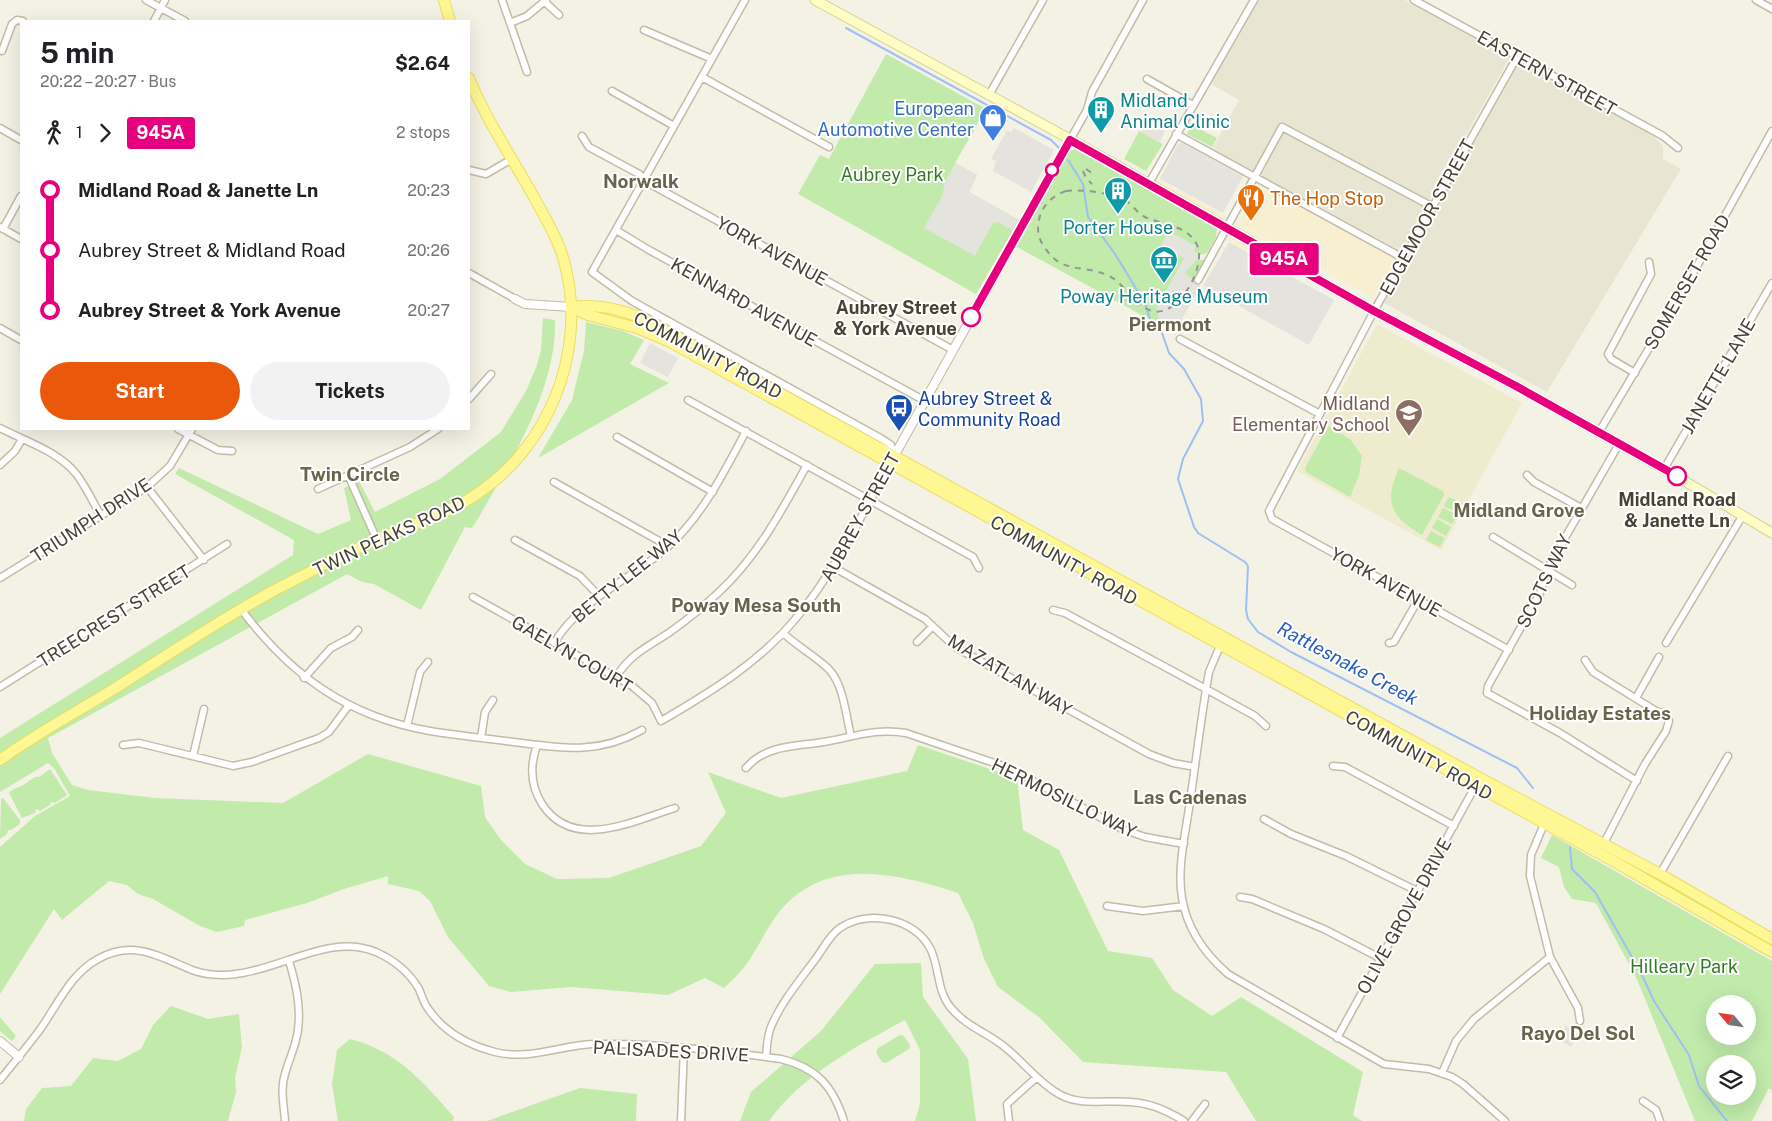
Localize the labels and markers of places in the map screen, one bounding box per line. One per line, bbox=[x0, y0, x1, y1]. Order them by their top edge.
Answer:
place label: Midland Animal Clinic bbox=[1120, 90, 1230, 132]
building icon: Midland Animal Clinic bbox=[1086, 95, 1116, 134]
place label: European Automotive Center bbox=[817, 98, 974, 140]
shop icon: European Automotive Center bbox=[978, 103, 1008, 142]
unlabelled marker bbox=[1045, 163, 1059, 177]
building icon: Porter House bbox=[1103, 176, 1133, 215]
restaurant icon: The Hop Stop bbox=[1236, 183, 1266, 222]
place label: The Hop Stop bbox=[1270, 188, 1384, 209]
place label: Porter House bbox=[1063, 217, 1173, 238]
museum icon: Poway Heritage Museum bbox=[1149, 245, 1179, 284]
place label: Poway Heritage Museum bbox=[1060, 286, 1268, 307]
place label: Aubrey Street & York Avenue bbox=[833, 297, 957, 339]
marker: Aubrey Street & York Avenue bbox=[961, 307, 981, 327]
place label: Aubrey Street & Community Road bbox=[918, 388, 1061, 430]
bus stop icon: Aubrey Street & Community Road bbox=[884, 393, 914, 432]
place label: Midland Elementary School bbox=[1232, 393, 1390, 435]
school or university icon: Midland Elementary School bbox=[1394, 398, 1424, 437]
marker: Midland Road & Janette Ln bbox=[1667, 466, 1687, 486]
place label: Midland Road & Janette Ln bbox=[1618, 489, 1736, 531]

